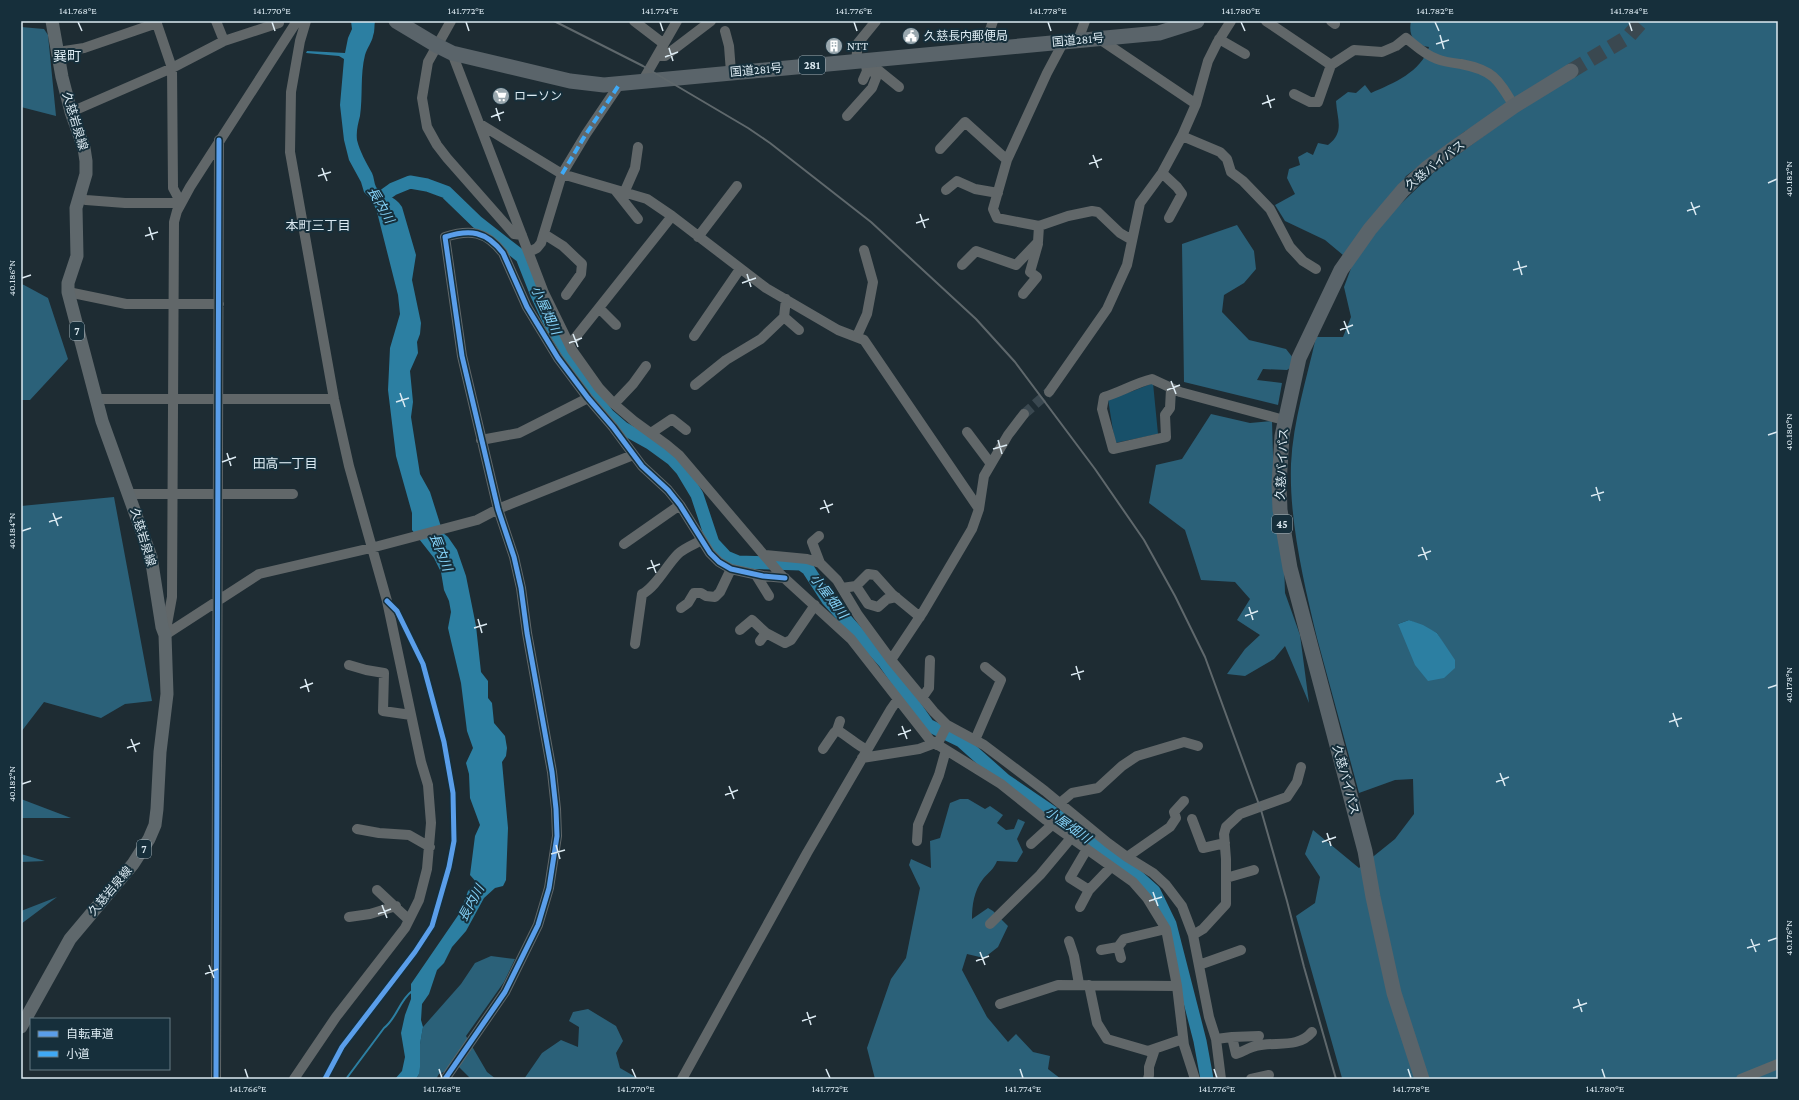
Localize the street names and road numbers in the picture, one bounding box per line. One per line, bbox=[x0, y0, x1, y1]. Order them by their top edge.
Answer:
street label: 国道281号 bbox=[1051, 31, 1105, 49]
road number: 281 bbox=[799, 56, 825, 74]
street label: 国道281号 bbox=[729, 61, 783, 79]
street label: 久慈岩泉線 bbox=[60, 90, 90, 152]
street label: 久慈バイパス bbox=[1402, 137, 1468, 193]
road number: 7 bbox=[70, 322, 84, 340]
street label: 久慈バイパス bbox=[1273, 428, 1291, 500]
street label: 久慈岩泉線 bbox=[128, 506, 158, 568]
road number: 45 bbox=[1272, 515, 1292, 533]
street label: 久慈バイパス bbox=[1330, 744, 1362, 816]
road number: 7 bbox=[137, 840, 151, 858]
street label: 久慈岩泉線 bbox=[85, 864, 135, 918]

